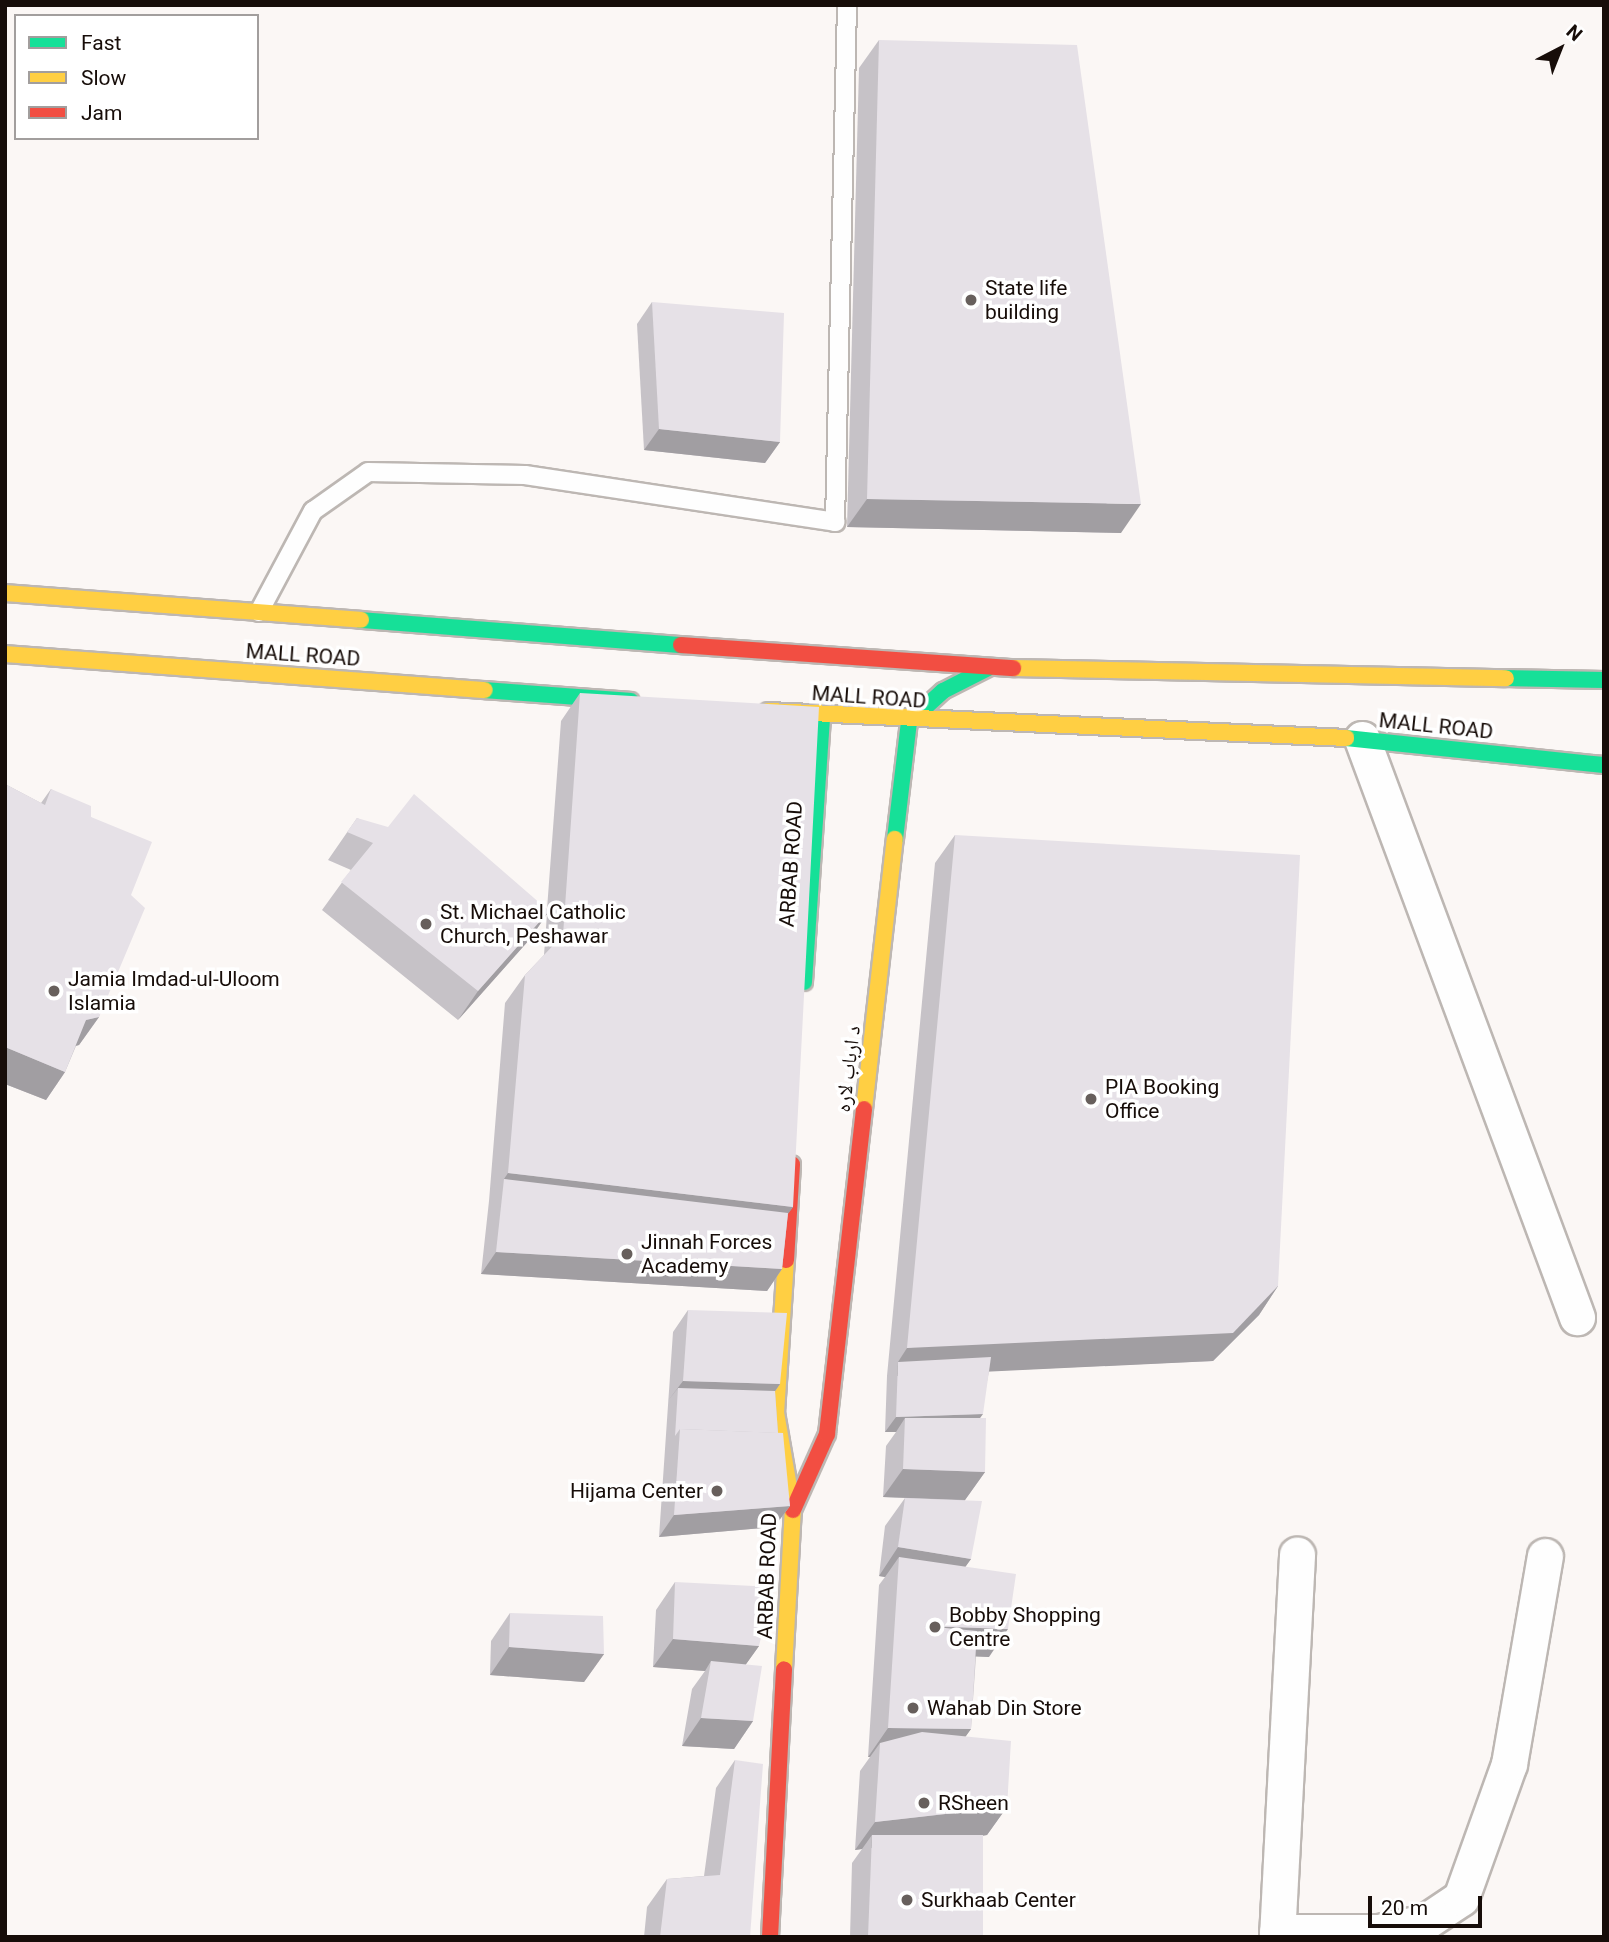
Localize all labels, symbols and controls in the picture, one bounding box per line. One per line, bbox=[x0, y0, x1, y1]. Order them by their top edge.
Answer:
legend bbox=[14, 14, 259, 140]
north arrow bbox=[1525, 14, 1595, 84]
text: N bbox=[1562, 20, 1587, 46]
text: Fast bbox=[81, 31, 121, 55]
text: Slow bbox=[81, 66, 126, 90]
text: Jam bbox=[81, 101, 122, 125]
place label: State life building bbox=[985, 275, 1067, 325]
marker: State life building bbox=[963, 292, 979, 308]
street label: MALL ROAD bbox=[245, 638, 361, 672]
street label: MALL ROAD bbox=[811, 680, 927, 714]
street label: MALL ROAD bbox=[1378, 707, 1494, 745]
street label: ARBAB ROAD bbox=[774, 800, 808, 928]
place label: St. Michael Catholic Church, Peshawar bbox=[440, 899, 626, 949]
marker: St. Michael Catholic Church, Peshawar bbox=[418, 916, 434, 932]
place label: Jamia Imdad-ul-Uloom Islamia bbox=[68, 966, 280, 1016]
marker: Jamia Imdad-ul-Uloom Islamia bbox=[46, 983, 62, 999]
street label: د ارباب لاره bbox=[830, 1024, 866, 1114]
place label: PIA Booking Office bbox=[1105, 1074, 1219, 1124]
marker: PIA Booking Office bbox=[1083, 1091, 1099, 1107]
place label: Jinnah Forces Academy bbox=[641, 1229, 772, 1279]
marker: Jinnah Forces Academy bbox=[619, 1246, 635, 1262]
place label: Hijama Center bbox=[570, 1478, 703, 1504]
marker: Hijama Center bbox=[709, 1483, 725, 1499]
street label: ARBAB ROAD bbox=[752, 1512, 782, 1640]
place label: Bobby Shopping Centre bbox=[949, 1602, 1101, 1652]
marker: Bobby Shopping Centre bbox=[927, 1619, 943, 1635]
place label: Wahab Din Store bbox=[927, 1695, 1082, 1721]
marker: Wahab Din Store bbox=[905, 1700, 921, 1716]
place label: RSheen bbox=[938, 1790, 1009, 1816]
marker: RSheen bbox=[916, 1795, 932, 1811]
scale bar bbox=[1371, 1882, 1485, 1926]
place label: Surkhaab Center bbox=[921, 1887, 1076, 1913]
marker: Surkhaab Center bbox=[899, 1892, 915, 1908]
text: 20 m bbox=[1381, 1896, 1428, 1920]

